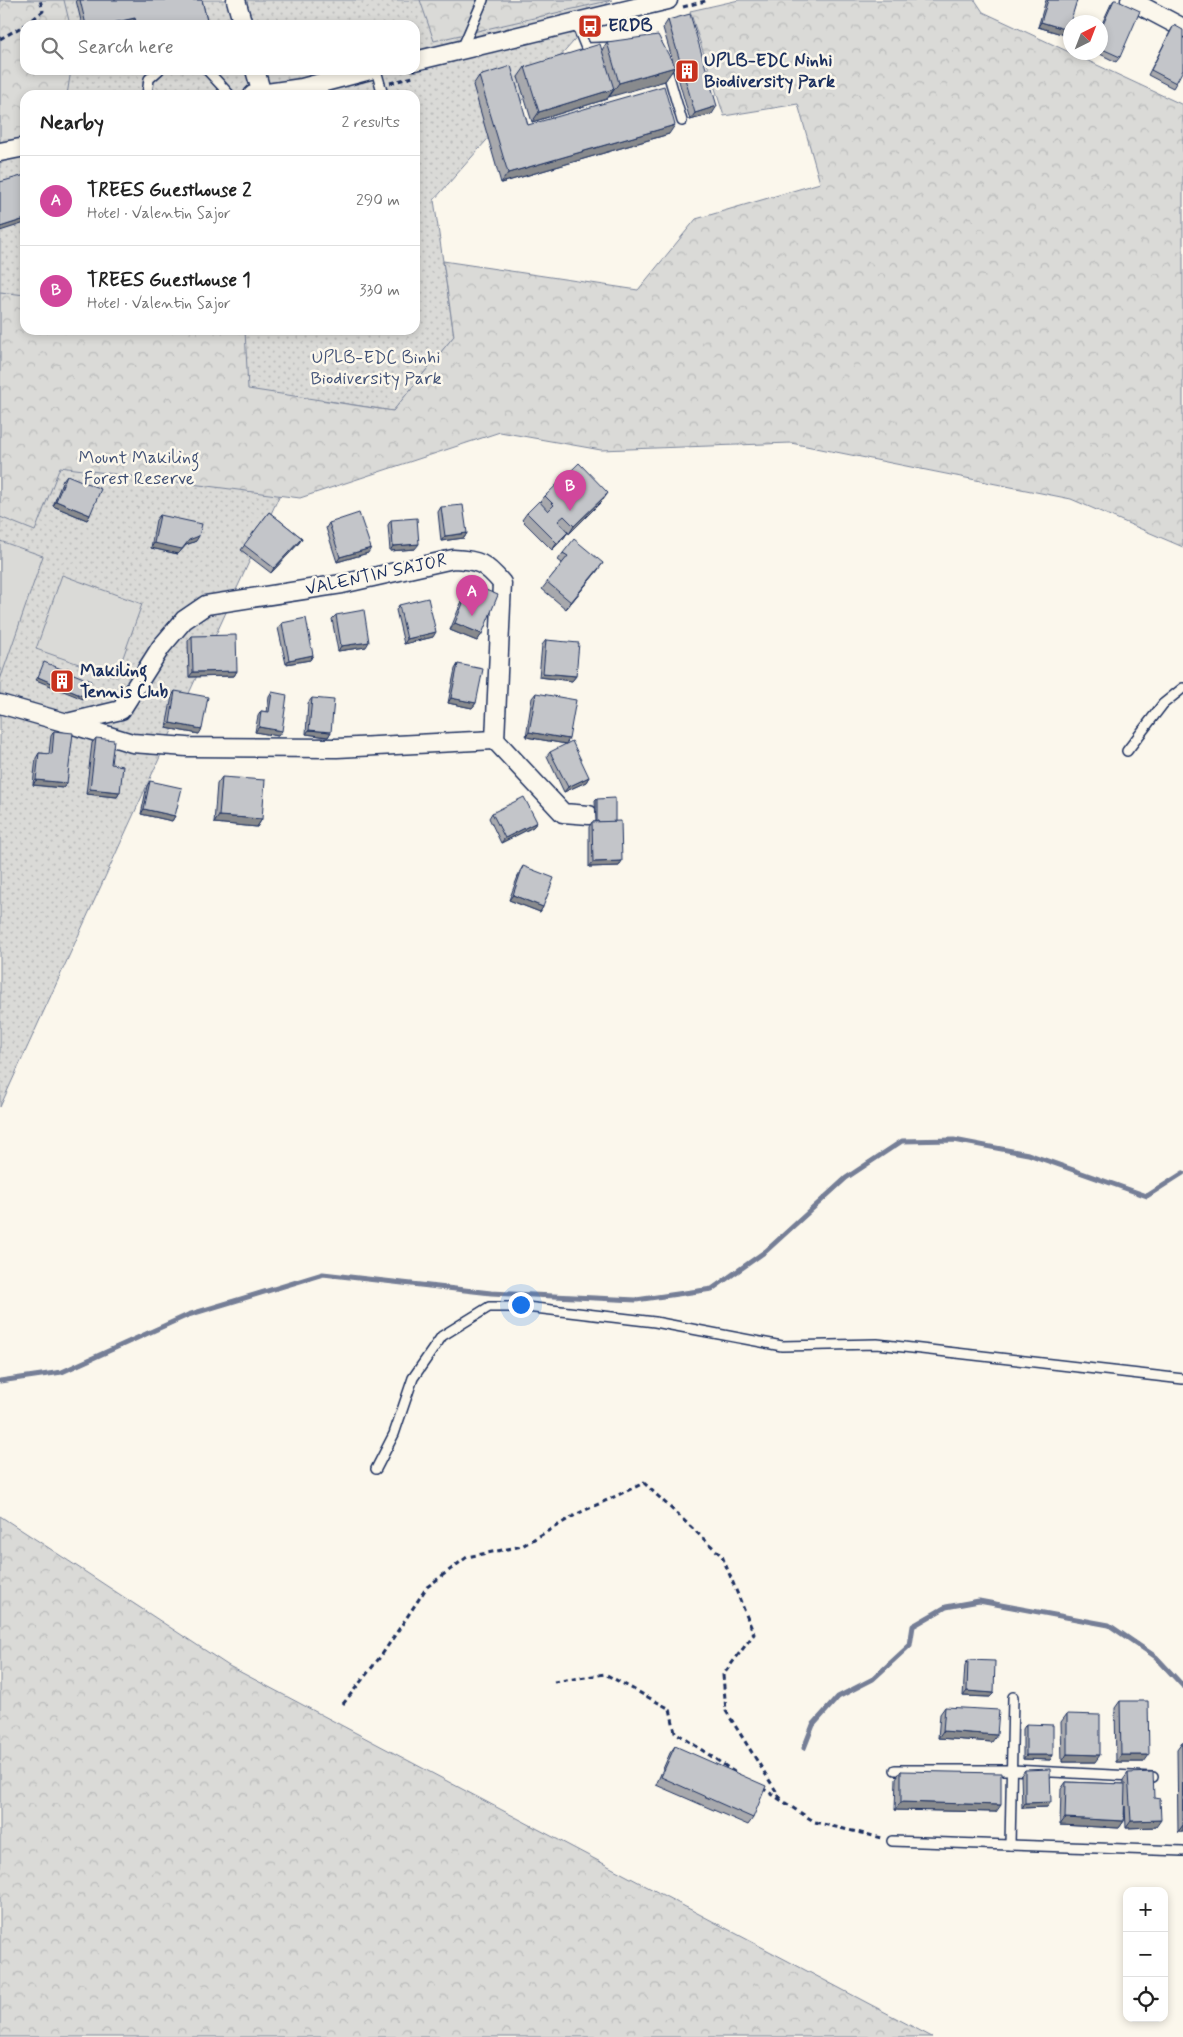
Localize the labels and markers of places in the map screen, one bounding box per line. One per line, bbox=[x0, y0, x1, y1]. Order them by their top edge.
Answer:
bus stop icon: ERDB bbox=[577, 13, 603, 39]
place label: ERDB bbox=[608, 14, 653, 38]
place label: UPLB-EDC Ninhi Biodiversity Park bbox=[704, 49, 835, 94]
building icon: UPLB-EDC Ninhi Biodiversity Park bbox=[674, 58, 700, 84]
pin: B bbox=[554, 470, 586, 511]
pin: A bbox=[456, 575, 488, 616]
place label: Makiling Tennis Club bbox=[80, 659, 168, 704]
building icon: Makiling Tennis Club bbox=[49, 668, 75, 694]

